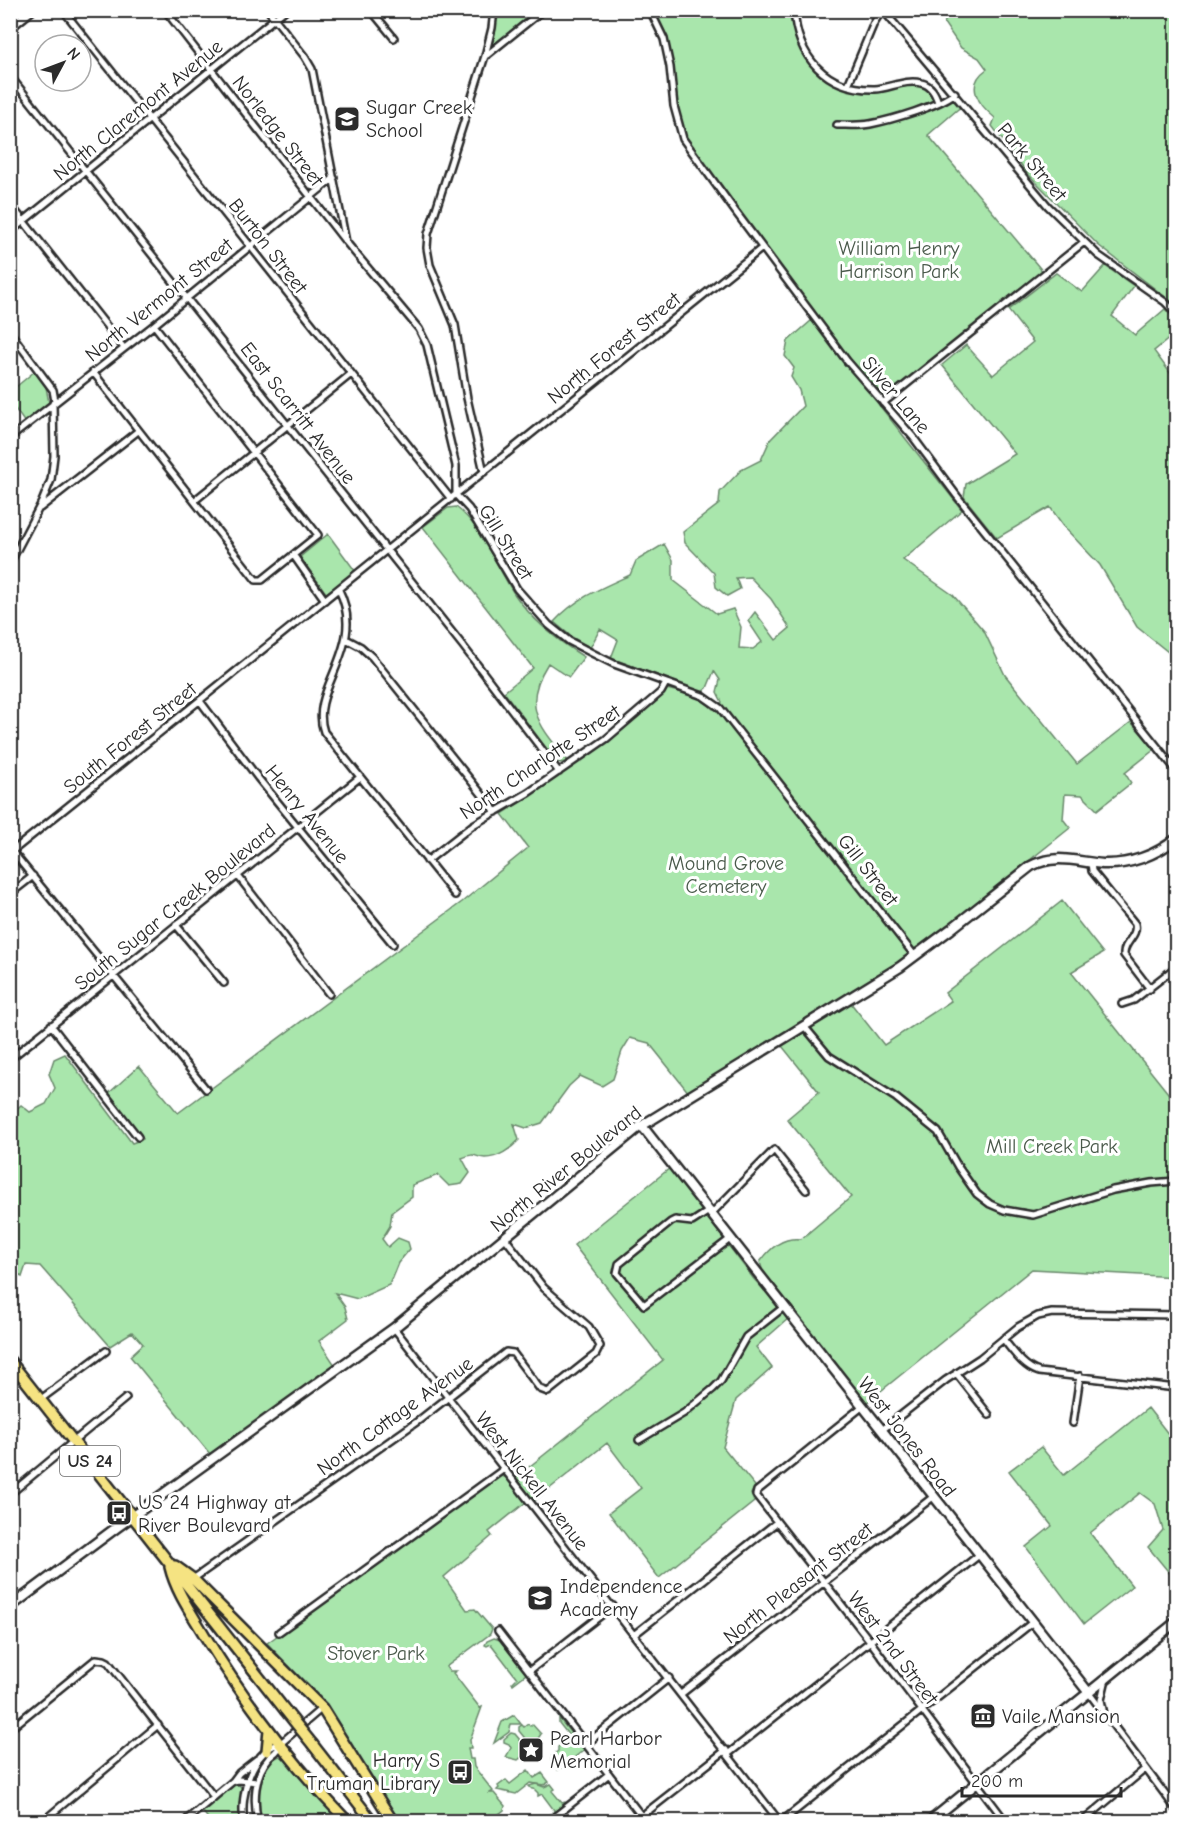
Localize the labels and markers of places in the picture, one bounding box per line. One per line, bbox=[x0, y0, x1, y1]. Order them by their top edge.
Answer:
place label: Sugar Creek School bbox=[366, 96, 473, 142]
school or university icon: Sugar Creek School bbox=[332, 104, 362, 134]
place label: US 24 Highway at River Boulevard bbox=[138, 1491, 291, 1537]
bus stop icon: US 24 Highway at River Boulevard bbox=[104, 1498, 134, 1528]
place label: Independence Academy bbox=[560, 1575, 683, 1621]
school or university icon: Independence Academy bbox=[525, 1583, 555, 1613]
museum icon: Vaile Mansion bbox=[968, 1701, 998, 1731]
place label: Vaile Mansion bbox=[1002, 1705, 1120, 1728]
place label: Pearl Harbor Memorial bbox=[550, 1727, 662, 1773]
place icon: Pearl Harbor Memorial bbox=[516, 1735, 546, 1765]
place label: Harry S Truman Library bbox=[307, 1749, 440, 1795]
bus stop icon: Harry S Truman Library bbox=[445, 1757, 475, 1787]

